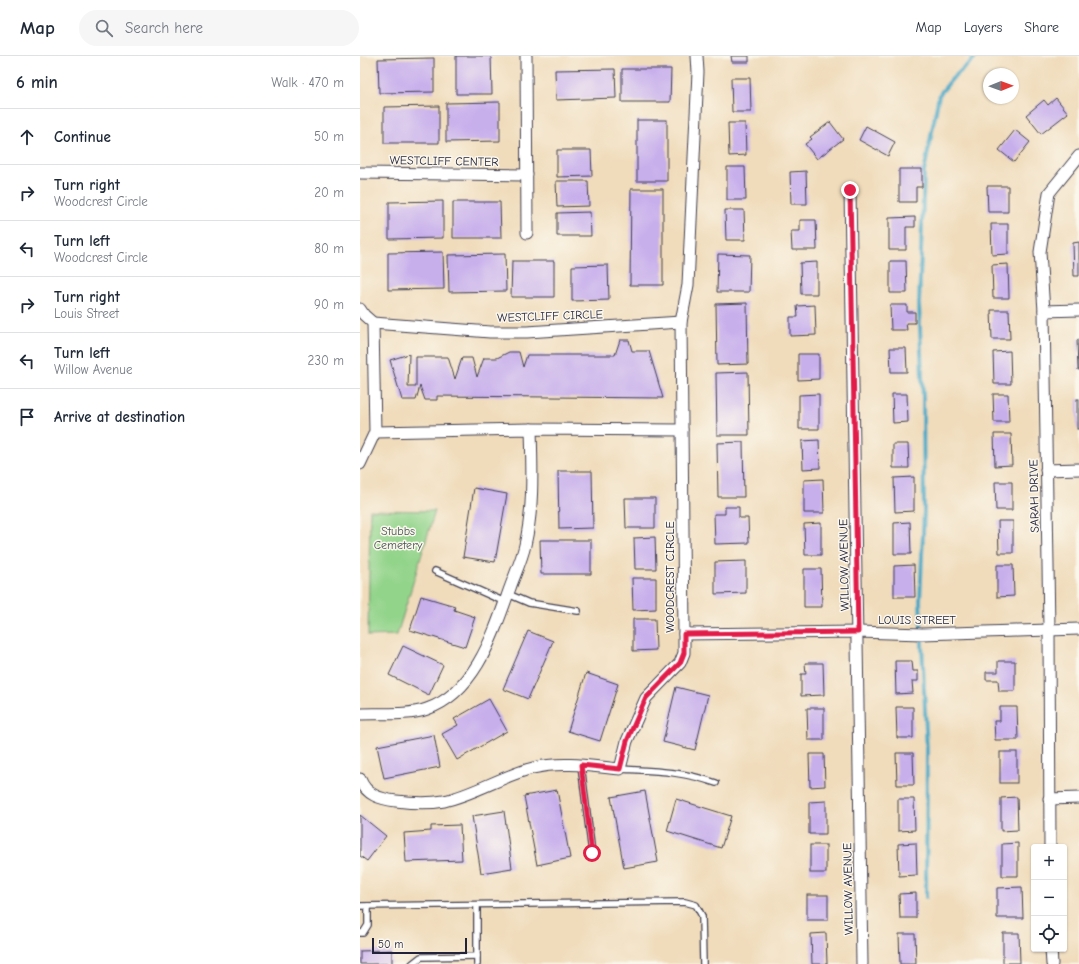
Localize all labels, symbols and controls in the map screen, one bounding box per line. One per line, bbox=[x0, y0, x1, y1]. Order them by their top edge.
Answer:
search box bbox=[79, 10, 359, 46]
text: Map bbox=[20, 17, 55, 39]
icon: search bbox=[93, 17, 115, 39]
text: Search here bbox=[125, 19, 203, 37]
text: Map bbox=[915, 19, 942, 36]
text: Layers bbox=[964, 19, 1002, 36]
text: Share bbox=[1024, 19, 1059, 36]
north arrow bbox=[983, 68, 1019, 104]
text: 6 min bbox=[16, 73, 58, 92]
text: Walk · 470 m bbox=[271, 75, 344, 90]
icon: ahead bbox=[16, 126, 38, 148]
text: Continue bbox=[54, 128, 111, 146]
text: 50 m bbox=[314, 129, 344, 144]
street label: WESTCLIFF CENTER bbox=[389, 153, 499, 169]
text: Turn right bbox=[54, 176, 120, 194]
route end bbox=[841, 181, 859, 199]
icon: right bbox=[16, 182, 38, 204]
text: 20 m bbox=[314, 185, 344, 200]
text: Woodcrest Circle bbox=[54, 194, 148, 209]
text: Turn left bbox=[54, 232, 110, 250]
icon: left bbox=[16, 238, 38, 260]
text: 80 m bbox=[314, 241, 344, 256]
text: Woodcrest Circle bbox=[54, 250, 148, 265]
text: Turn right bbox=[54, 288, 120, 306]
icon: right bbox=[16, 294, 38, 316]
text: 90 m bbox=[314, 297, 344, 312]
text: Louis Street bbox=[54, 306, 119, 321]
street label: WESTCLIFF CIRCLE bbox=[497, 307, 603, 325]
text: Turn left bbox=[54, 344, 110, 362]
icon: left bbox=[16, 350, 38, 372]
text: 230 m bbox=[308, 353, 344, 368]
text: Willow Avenue bbox=[54, 362, 132, 377]
icon: arrive bbox=[16, 406, 38, 428]
text: Arrive at destination bbox=[54, 408, 185, 426]
street label: SARAH DRIVE bbox=[1026, 459, 1042, 533]
street label: WILLOW AVENUE bbox=[836, 519, 852, 611]
street label: WOODCREST CIRCLE bbox=[663, 521, 677, 633]
park label: Stubbs Cemetery bbox=[374, 524, 423, 552]
street label: LOUIS STREET bbox=[878, 613, 957, 627]
street label: WILLOW AVENUE bbox=[840, 843, 856, 935]
route start bbox=[583, 844, 601, 862]
map controls bbox=[1031, 844, 1067, 952]
button: + bbox=[1031, 844, 1067, 880]
button: − bbox=[1031, 880, 1067, 916]
button: locate bbox=[1031, 916, 1067, 952]
scale bar bbox=[372, 936, 467, 955]
text: 50 m bbox=[378, 938, 403, 951]

